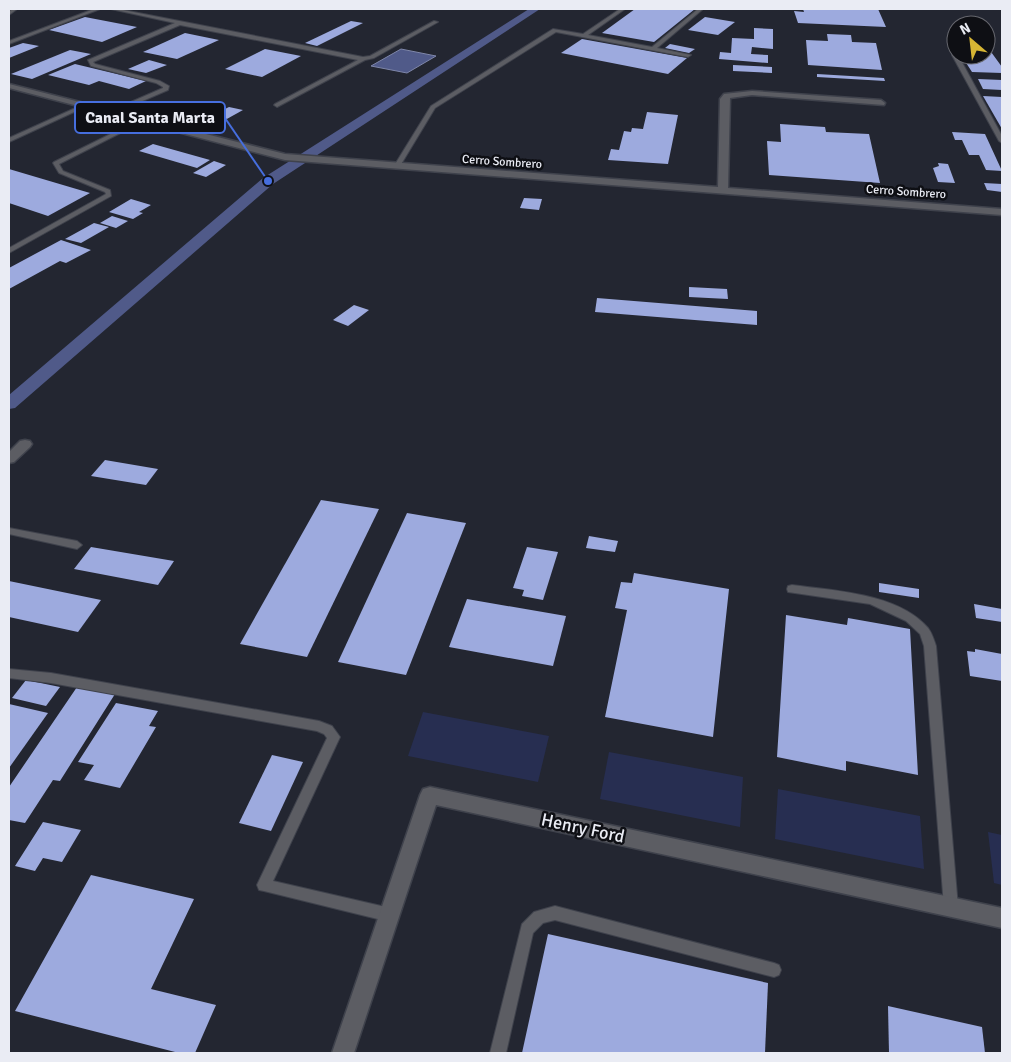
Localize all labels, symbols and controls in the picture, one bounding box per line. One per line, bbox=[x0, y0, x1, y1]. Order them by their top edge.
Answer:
north arrow bbox=[946, 15, 996, 65]
text: N bbox=[957, 19, 973, 39]
callout: Canal Santa Marta bbox=[75, 102, 225, 133]
text: Canal Santa Marta bbox=[85, 108, 215, 128]
street label: Cerro Sombrero bbox=[462, 152, 542, 172]
street label: Cerro Sombrero bbox=[866, 182, 946, 202]
street label: Henry Ford bbox=[539, 808, 627, 848]

